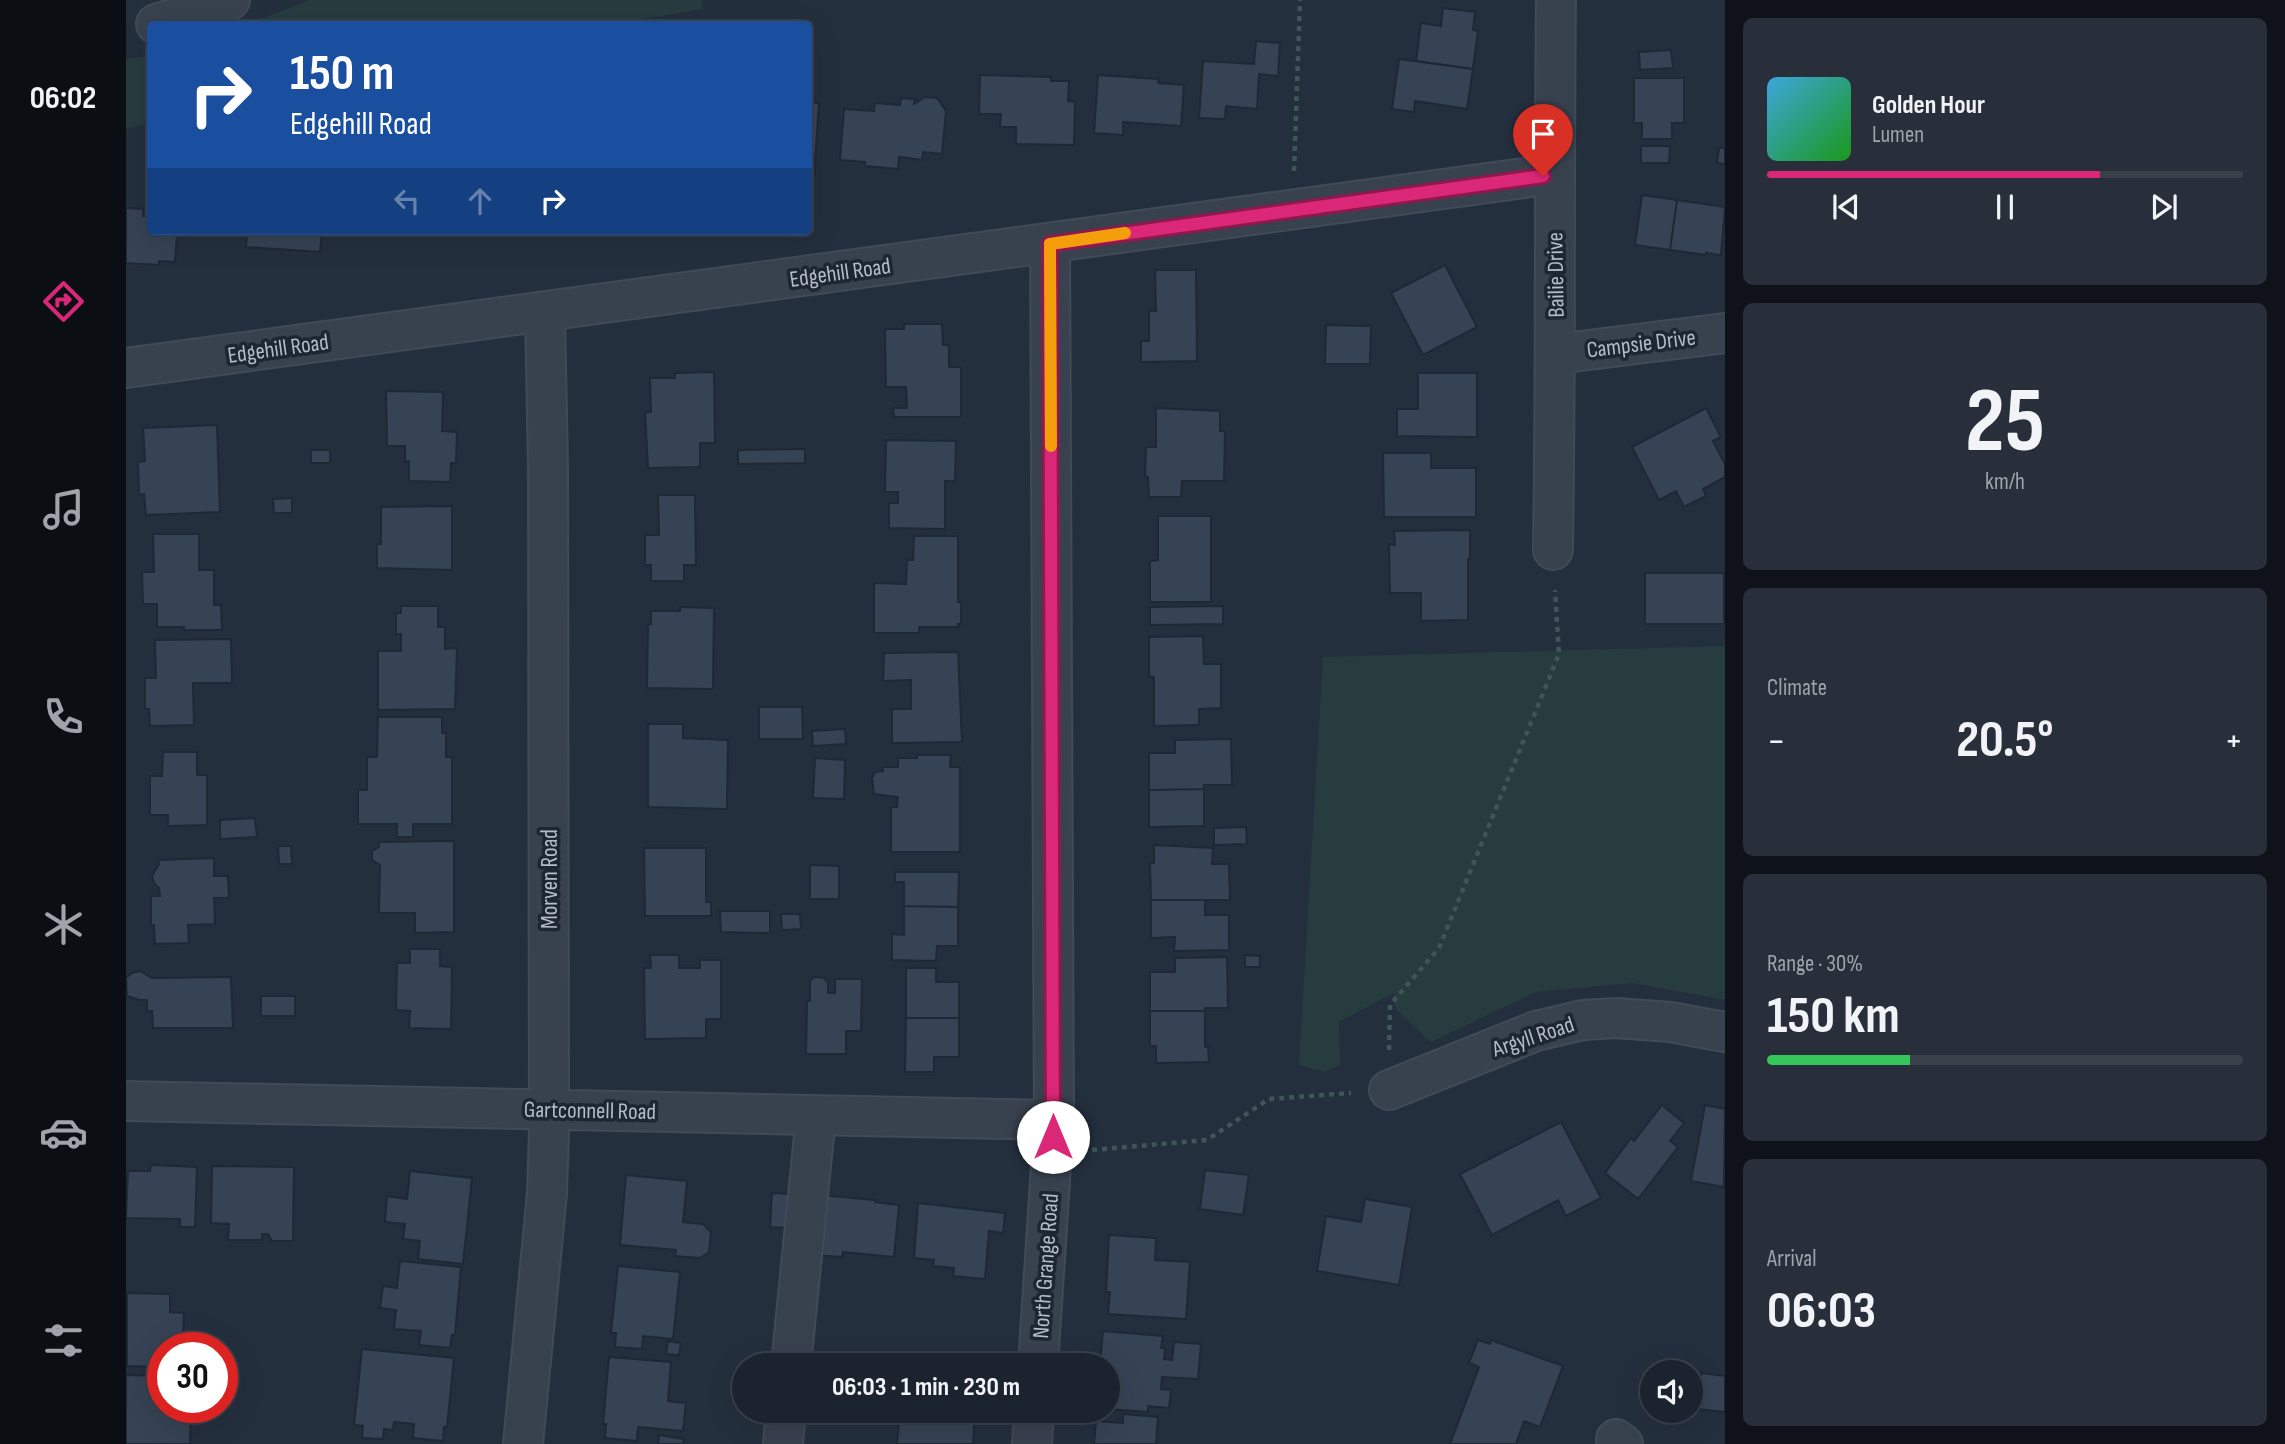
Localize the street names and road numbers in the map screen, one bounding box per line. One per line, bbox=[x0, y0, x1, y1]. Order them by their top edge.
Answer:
street label: Bailie Drive bbox=[1541, 232, 1571, 318]
street label: Edgehill Road bbox=[788, 252, 893, 294]
street label: Campsie Drive bbox=[1585, 323, 1697, 365]
street label: Edgehill Road bbox=[226, 328, 331, 370]
street label: Morven Road bbox=[536, 829, 564, 929]
street label: Argyll Road bbox=[1488, 1011, 1578, 1064]
street label: Gartconnell Road bbox=[524, 1096, 656, 1126]
street label: North Grange Road bbox=[1027, 1193, 1065, 1340]

